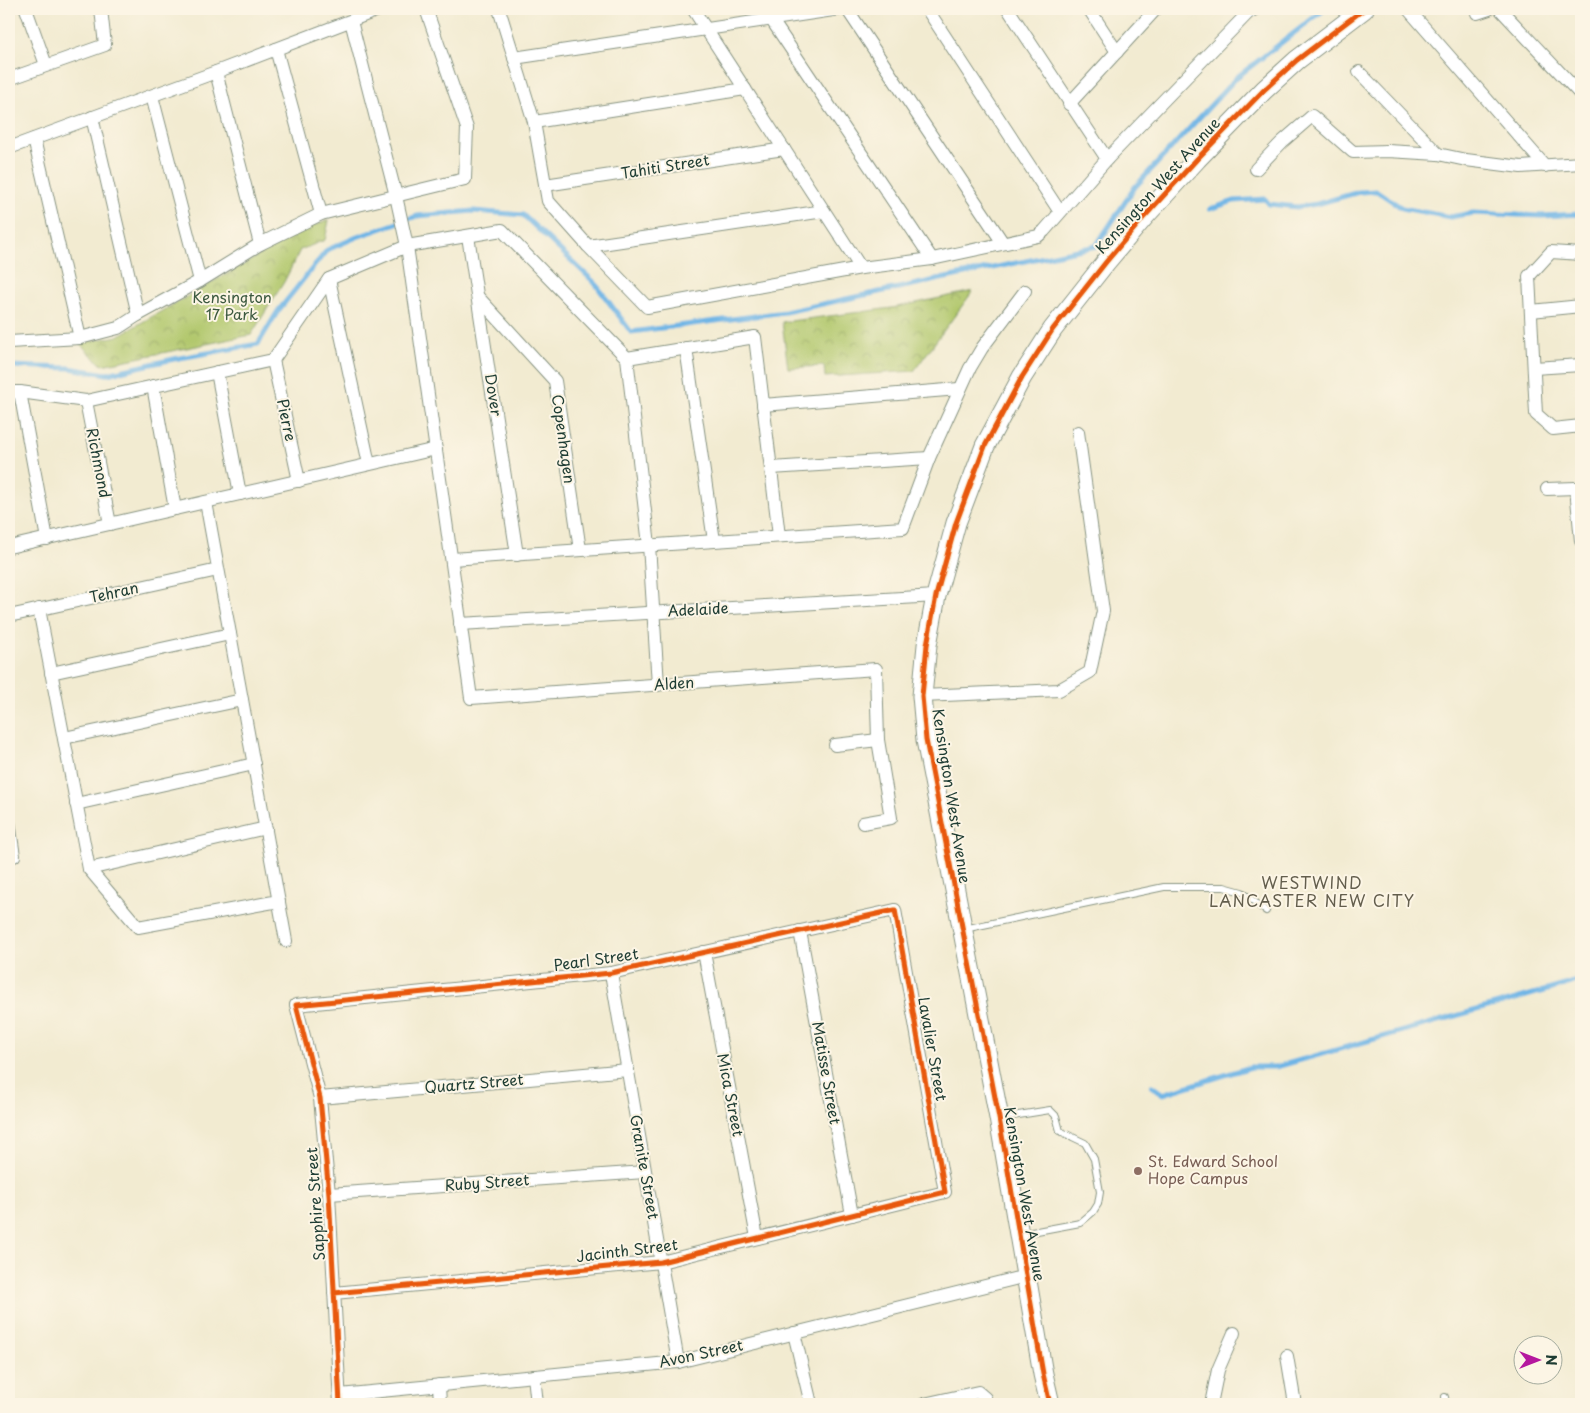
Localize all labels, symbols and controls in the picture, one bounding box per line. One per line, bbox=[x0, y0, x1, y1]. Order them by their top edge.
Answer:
street label: Kensington West Avenue bbox=[1089, 112, 1225, 258]
street label: Tahiti Street bbox=[619, 147, 711, 184]
park label: Kensington 17 Park bbox=[192, 285, 272, 325]
street label: Dover bbox=[480, 372, 509, 418]
street label: Copenhagen bbox=[547, 393, 582, 485]
street label: Pierre bbox=[272, 396, 303, 443]
street label: Richmond bbox=[81, 426, 118, 500]
street label: Tehran bbox=[87, 575, 140, 608]
street label: Adelaide bbox=[667, 595, 729, 622]
street label: Alden bbox=[653, 670, 695, 695]
street label: Kensington West Avenue bbox=[927, 707, 978, 885]
district label: WESTWIND LANCASTER NEW CITY bbox=[1209, 870, 1415, 912]
street label: Pearl Street bbox=[552, 941, 640, 976]
street label: Lavalier Street bbox=[913, 995, 954, 1103]
street label: Matisse Street bbox=[807, 1019, 848, 1126]
street label: Mica Street bbox=[712, 1051, 751, 1138]
street label: Quartz Street bbox=[423, 1067, 524, 1098]
street label: Kensington West Avenue bbox=[999, 1105, 1052, 1283]
street label: Granite Street bbox=[625, 1113, 666, 1221]
street label: Sapphire Street bbox=[299, 1147, 330, 1262]
place label: St. Edward School Hope Campus bbox=[1148, 1149, 1278, 1189]
marker: St. Edward School Hope Campus bbox=[1132, 1165, 1144, 1177]
street label: Ruby Street bbox=[444, 1167, 530, 1196]
street label: Jacinth Street bbox=[575, 1232, 679, 1267]
street label: Avon Street bbox=[656, 1332, 745, 1373]
north arrow bbox=[1512, 1336, 1562, 1386]
text: N bbox=[1541, 1354, 1562, 1366]

